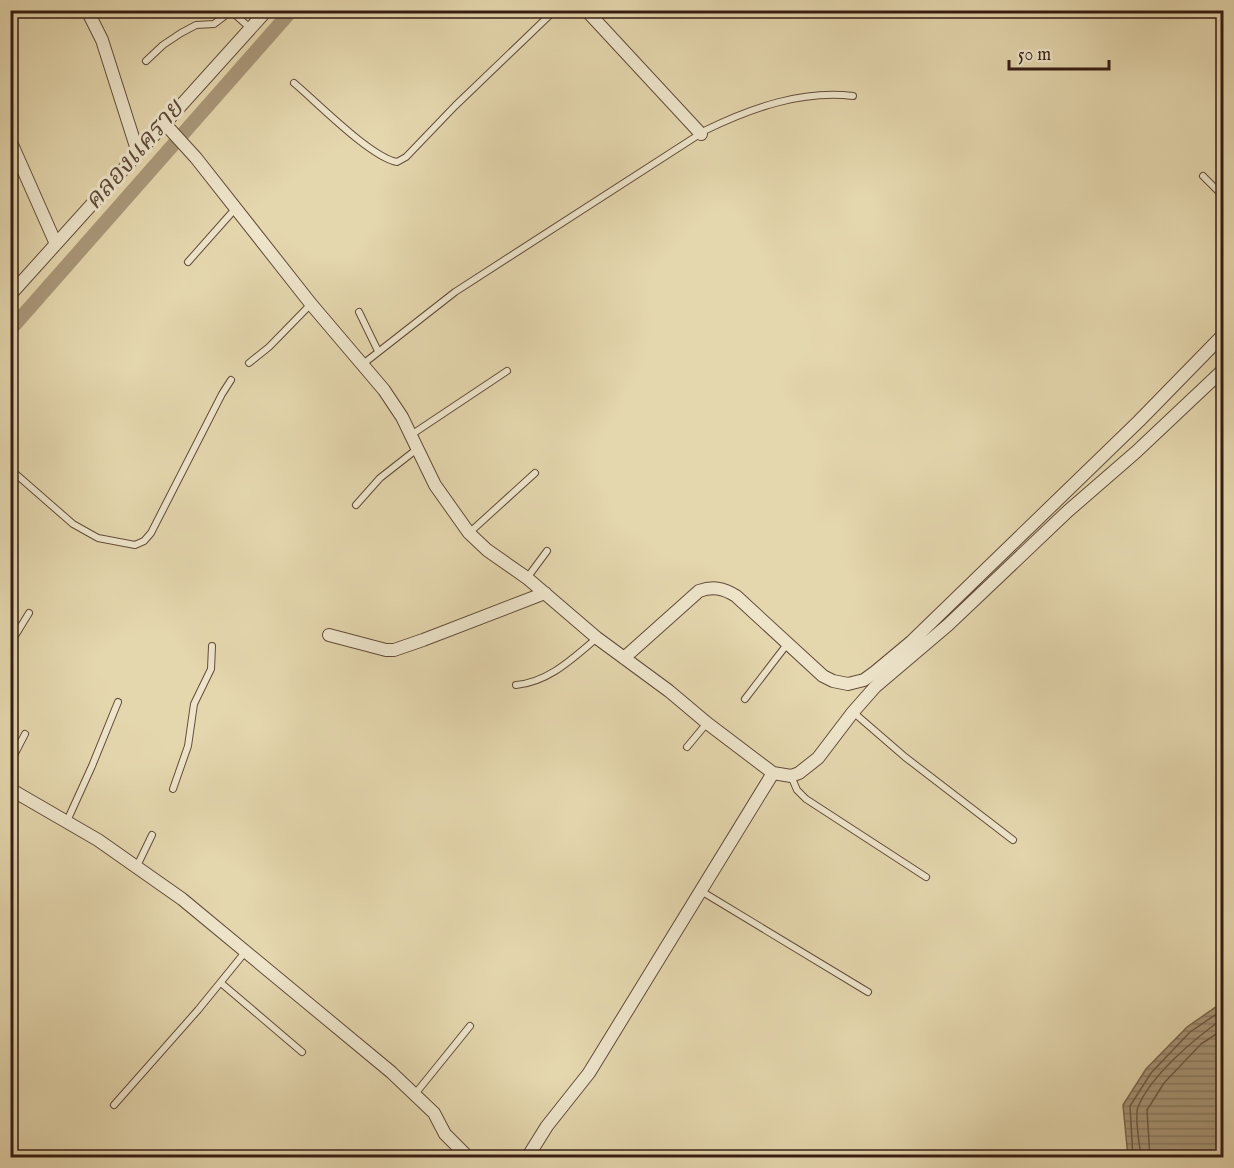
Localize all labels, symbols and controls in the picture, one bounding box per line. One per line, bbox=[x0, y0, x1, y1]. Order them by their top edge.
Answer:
scale bar bbox=[1009, 33, 1110, 71]
text: 50 m bbox=[1018, 44, 1051, 67]
water label: คลองเเคราย bbox=[77, 92, 192, 217]

